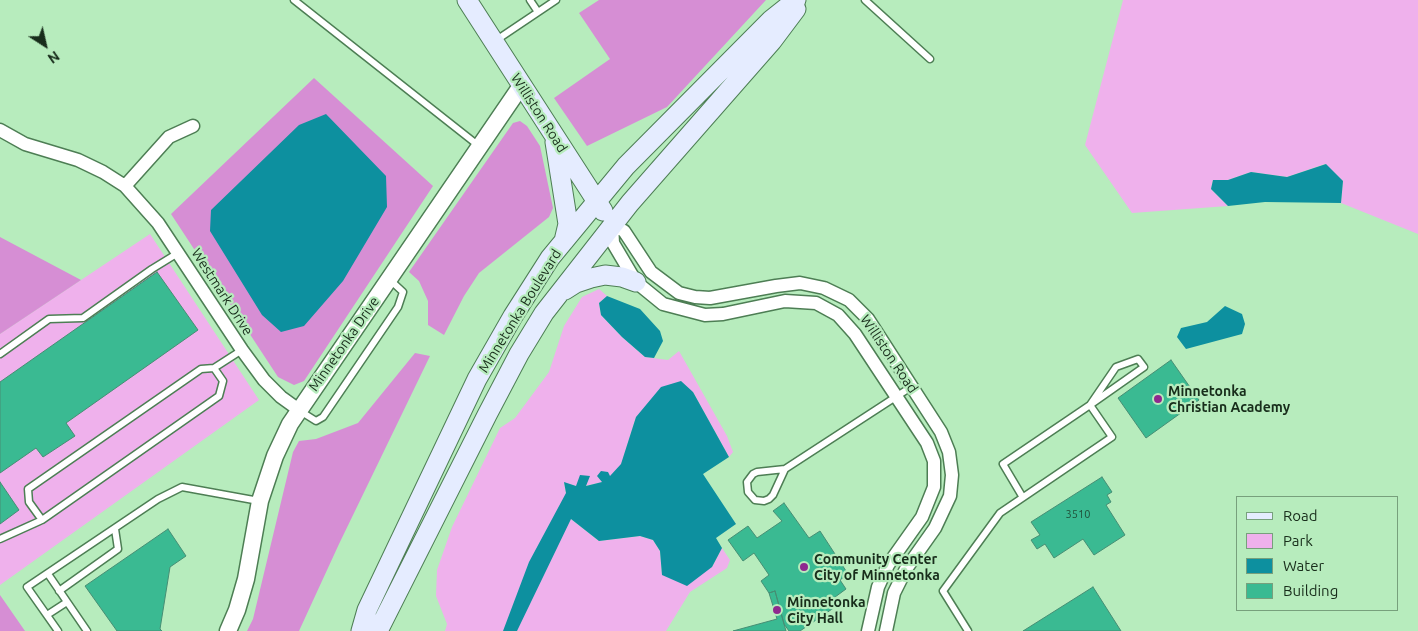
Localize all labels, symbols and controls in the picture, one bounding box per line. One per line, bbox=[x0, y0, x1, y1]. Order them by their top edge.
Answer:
north arrow bbox=[20, 20, 70, 70]
text: N bbox=[45, 48, 62, 67]
street label: Williston Road bbox=[507, 70, 571, 156]
street label: Westmark Drive bbox=[188, 245, 256, 339]
street label: Minnetonka Boulevard bbox=[475, 246, 565, 376]
street label: Minnetonka Drive bbox=[305, 294, 383, 394]
street label: Williston Road bbox=[857, 312, 921, 396]
place label: Minnetonka Christian Academy bbox=[1168, 383, 1290, 416]
marker: Minnetonka Christian Academy bbox=[1152, 393, 1164, 405]
legend bbox=[1236, 496, 1398, 611]
house number: 3510 bbox=[1066, 507, 1090, 521]
text: Road bbox=[1283, 507, 1318, 524]
text: Park bbox=[1283, 532, 1313, 549]
place label: Community Center City of Minnetonka bbox=[814, 551, 940, 584]
text: Water bbox=[1283, 557, 1324, 574]
marker: Community Center City of Minnetonka bbox=[798, 561, 810, 573]
text: Building bbox=[1283, 582, 1338, 599]
place label: Minnetonka City Hall bbox=[787, 594, 866, 626]
marker: Minnetonka City Hall bbox=[771, 604, 783, 616]

